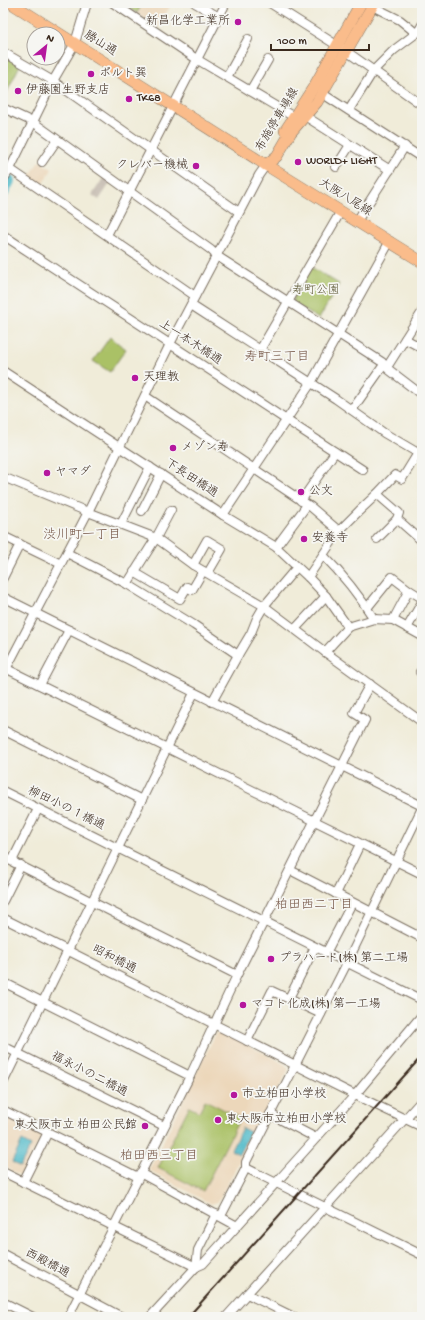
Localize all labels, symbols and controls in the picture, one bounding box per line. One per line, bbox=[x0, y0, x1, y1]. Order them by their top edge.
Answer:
place label: 新昌化学工業所 bbox=[146, 14, 230, 29]
marker: 新昌化学工業所 bbox=[233, 17, 243, 27]
north arrow bbox=[26, 26, 66, 66]
scale bar bbox=[271, 26, 369, 52]
street label: 勝山通 bbox=[81, 28, 120, 59]
text: N bbox=[44, 32, 56, 46]
text: 100 m bbox=[276, 35, 307, 49]
place label: ポルト巽 bbox=[99, 66, 147, 81]
marker: ポルト巽 bbox=[86, 69, 96, 79]
place label: 伊藤園生野支店 bbox=[26, 83, 110, 98]
street label: 布施停車場線 bbox=[253, 85, 303, 154]
marker: 伊藤園生野支店 bbox=[13, 86, 23, 96]
place label: TK68 bbox=[136, 92, 161, 106]
marker: TK68 bbox=[124, 94, 134, 104]
place label: WORLD+ LIGHT bbox=[306, 155, 378, 169]
marker: WORLD+ LIGHT bbox=[293, 157, 303, 167]
place label: クレバー機械 bbox=[116, 158, 188, 173]
marker: クレバー機械 bbox=[191, 161, 201, 171]
street label: 大阪八尾線 bbox=[316, 175, 375, 220]
park label: 寿町公園 bbox=[292, 283, 340, 298]
street label: 上一本木橋通 bbox=[156, 317, 225, 368]
district label: 寿町三丁目 bbox=[244, 350, 310, 365]
place label: 天理教 bbox=[143, 370, 179, 385]
marker: 天理教 bbox=[130, 373, 140, 383]
place label: メゾン寿 bbox=[181, 440, 229, 455]
marker: メゾン寿 bbox=[168, 443, 178, 453]
street label: 下長田橋通 bbox=[162, 456, 221, 501]
place label: ヤマダ bbox=[55, 465, 91, 480]
marker: ヤマダ bbox=[42, 468, 52, 478]
place label: 公文 bbox=[309, 484, 333, 499]
marker: 公文 bbox=[296, 487, 306, 497]
district label: 渋川町一丁目 bbox=[43, 527, 121, 543]
place label: 安養寺 bbox=[312, 531, 348, 546]
marker: 安養寺 bbox=[299, 534, 309, 544]
street label: 柳田小の１橋通 bbox=[25, 783, 107, 834]
district label: 柏田西二丁目 bbox=[275, 898, 353, 913]
street label: 昭和橋通 bbox=[89, 942, 139, 977]
place label: プラハード(株) 第二工場 bbox=[279, 951, 408, 966]
marker: プラハード(株) 第二工場 bbox=[266, 954, 276, 964]
place label: マコト化成(株) 第一工場 bbox=[251, 997, 381, 1012]
marker: マコト化成(株) 第一工場 bbox=[238, 1000, 248, 1010]
street label: 福永小の二橋通 bbox=[48, 1049, 130, 1100]
place label: 市立柏田小学校 bbox=[242, 1087, 326, 1102]
marker: 市立柏田小学校 bbox=[229, 1090, 239, 1100]
place label: 東大阪市立柏田小学校 bbox=[226, 1112, 346, 1127]
marker: 東大阪市立柏田小学校 bbox=[213, 1115, 223, 1125]
place label: 東大阪市立 柏田公民館 bbox=[14, 1118, 137, 1133]
marker: 東大阪市立 柏田公民館 bbox=[140, 1121, 150, 1131]
district label: 柏田西三丁目 bbox=[120, 1149, 198, 1164]
street label: 西殿橋通 bbox=[23, 1246, 72, 1281]

